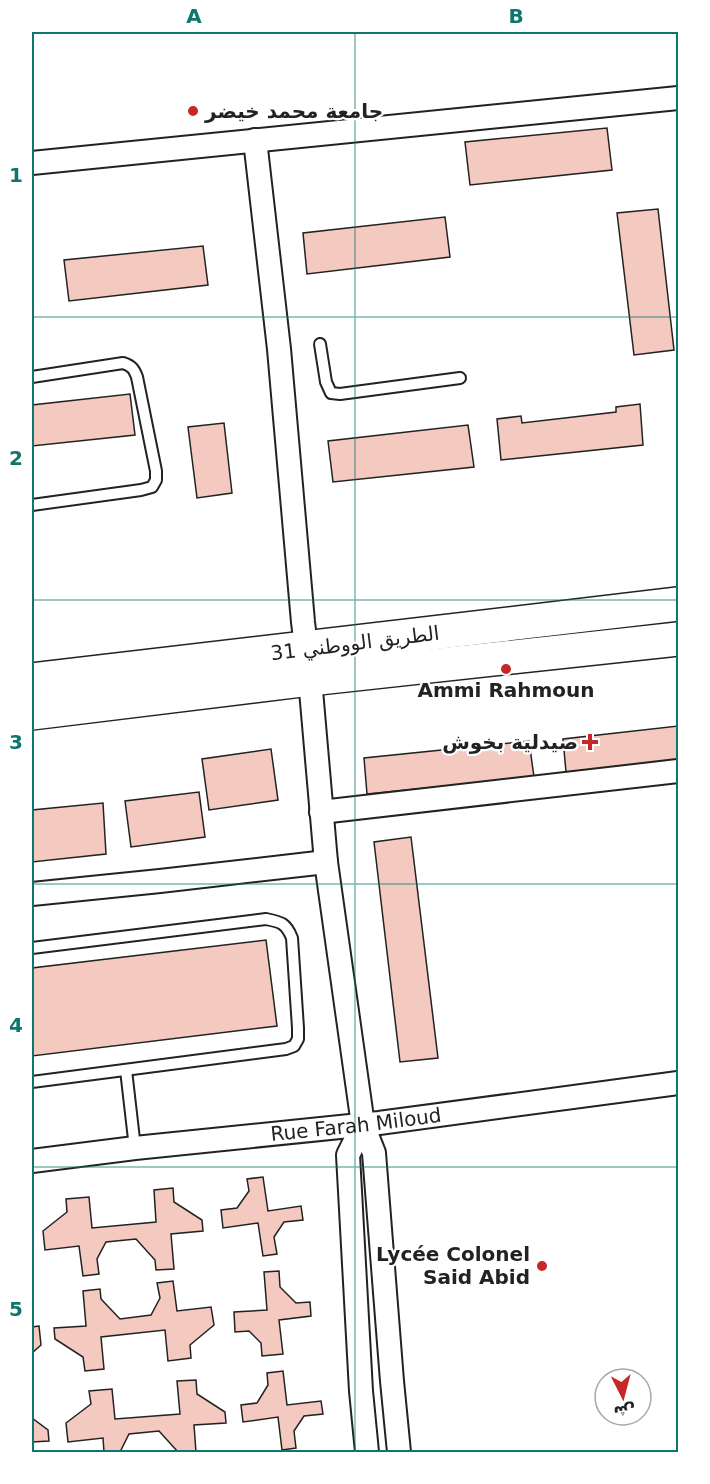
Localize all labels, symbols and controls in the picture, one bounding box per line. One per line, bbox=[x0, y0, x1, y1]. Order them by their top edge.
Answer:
text: A bbox=[186, 4, 202, 28]
text: B bbox=[508, 4, 524, 28]
place label: جامعة محمد خيضر bbox=[204, 99, 383, 123]
marker: جامعة محمد خيضر bbox=[186, 104, 200, 118]
text: 1 bbox=[9, 163, 23, 187]
text: 2 bbox=[9, 446, 23, 470]
street label: الطريق الووطني 31 bbox=[269, 621, 441, 666]
marker: Ammi Rahmoun bbox=[499, 662, 513, 676]
place label: Ammi Rahmoun bbox=[417, 678, 595, 702]
text: 3 bbox=[9, 730, 23, 754]
place label: صيدلية بخوش bbox=[442, 730, 578, 754]
marker: صيدلية بخوش bbox=[583, 735, 597, 749]
text: 4 bbox=[9, 1013, 23, 1037]
street label: Rue Farah Miloud bbox=[269, 1103, 443, 1146]
place label: Lycée Colonel Said Abid bbox=[376, 1242, 530, 1289]
marker: Lycée Colonel Said Abid bbox=[535, 1259, 549, 1273]
text: 5 bbox=[9, 1297, 23, 1321]
north arrow bbox=[593, 1367, 653, 1427]
text: ش bbox=[613, 1401, 636, 1422]

